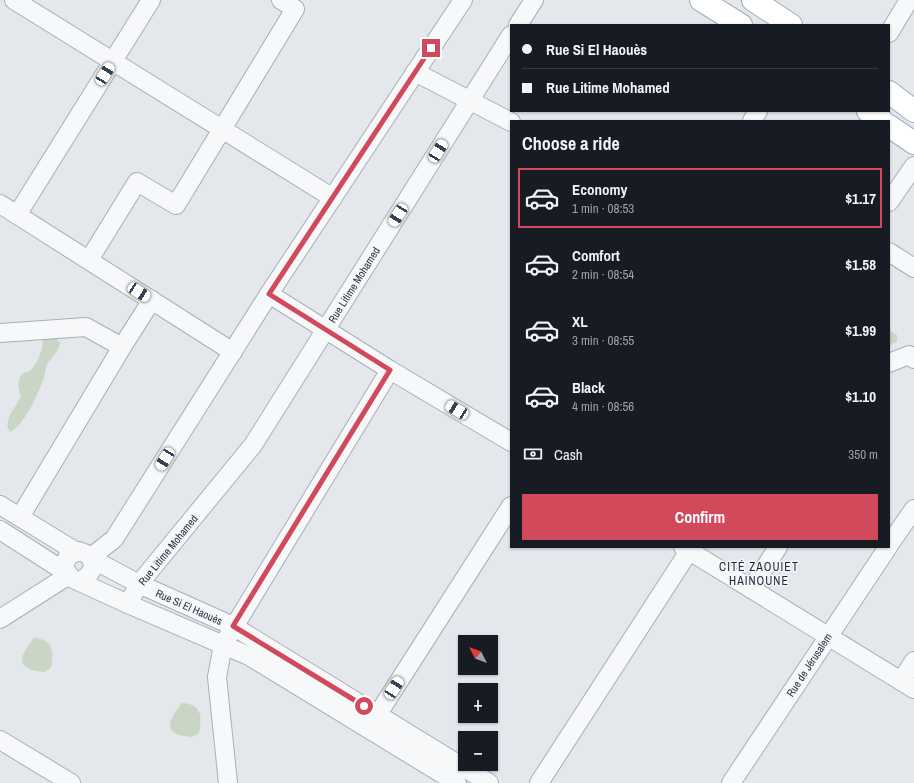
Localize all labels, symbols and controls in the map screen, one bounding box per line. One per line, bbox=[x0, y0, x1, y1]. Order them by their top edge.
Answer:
route end bbox=[422, 39, 440, 57]
text: Rue Si El Haouès bbox=[546, 39, 647, 60]
car bbox=[94, 61, 116, 87]
text: Rue Litime Mohamed bbox=[546, 77, 670, 98]
text: Choose a ride bbox=[522, 131, 620, 156]
car bbox=[427, 138, 449, 164]
text: Economy bbox=[572, 179, 627, 200]
icon: car bbox=[524, 180, 560, 216]
text: $1.17 bbox=[845, 188, 876, 209]
text: 1 min · 08:53 bbox=[572, 200, 634, 217]
car bbox=[387, 202, 409, 228]
street label: Rue Litime Mohamed bbox=[325, 245, 383, 325]
text: Comfort bbox=[572, 245, 620, 266]
icon: car bbox=[524, 246, 560, 282]
text: $1.58 bbox=[845, 254, 876, 275]
text: 2 min · 08:54 bbox=[572, 266, 634, 283]
car bbox=[126, 280, 152, 304]
text: XL bbox=[572, 311, 588, 332]
icon: car bbox=[524, 312, 560, 348]
text: $1.99 bbox=[845, 320, 876, 341]
text: 3 min · 08:55 bbox=[572, 332, 634, 349]
text: Black bbox=[572, 377, 605, 398]
icon: car bbox=[524, 378, 560, 414]
text: $1.10 bbox=[845, 386, 876, 407]
text: 4 min · 08:56 bbox=[572, 398, 634, 415]
car bbox=[444, 399, 470, 421]
icon: cash bbox=[522, 443, 544, 465]
text: Cash bbox=[554, 444, 583, 465]
car bbox=[154, 446, 176, 472]
text: 350 m bbox=[848, 446, 878, 463]
button: Confirm bbox=[522, 494, 878, 540]
street label: Rue Litime Mohamed bbox=[135, 512, 201, 588]
district label: CITÉ ZAOUIET HAINOUNE bbox=[719, 559, 799, 589]
street label: Rue Si El Haouès bbox=[153, 586, 225, 628]
street label: Rue de Jérusalem bbox=[783, 630, 835, 700]
north arrow bbox=[458, 635, 498, 675]
map controls bbox=[458, 635, 498, 771]
car bbox=[382, 675, 406, 701]
button: + bbox=[458, 683, 498, 723]
route start bbox=[355, 697, 373, 715]
button: − bbox=[458, 731, 498, 771]

